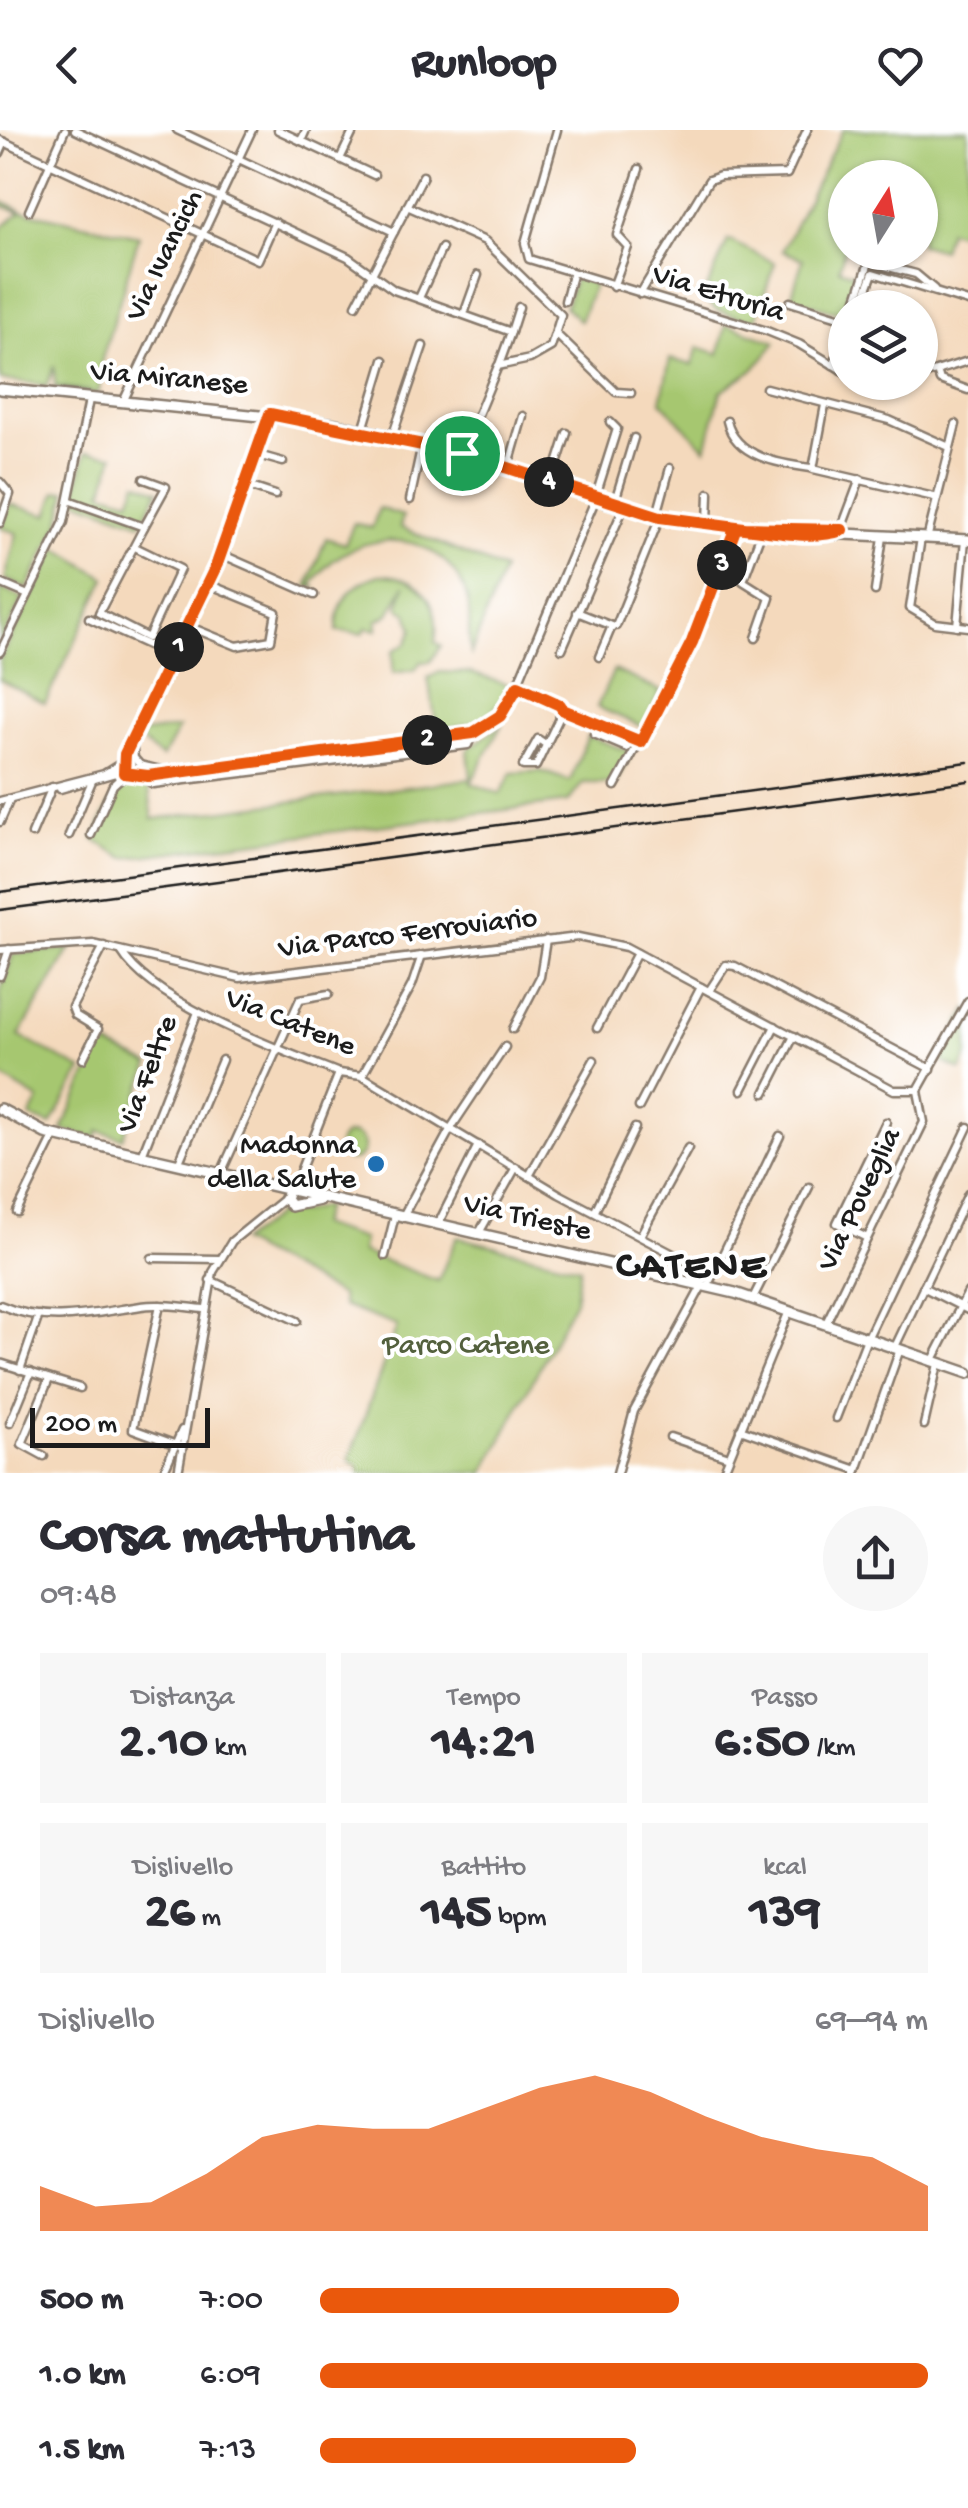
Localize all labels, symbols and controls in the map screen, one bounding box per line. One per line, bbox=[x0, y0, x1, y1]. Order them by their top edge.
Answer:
icon: back bbox=[40, 38, 95, 93]
icon: heart bbox=[873, 38, 928, 93]
text: Runloop bbox=[412, 39, 556, 92]
north arrow bbox=[828, 160, 938, 270]
map controls bbox=[828, 160, 938, 400]
street label: Via Ivancich bbox=[119, 185, 213, 328]
street label: Via Etruria bbox=[647, 258, 790, 332]
button: layers bbox=[828, 290, 938, 400]
street label: Via Miranese bbox=[88, 356, 250, 404]
pin bbox=[420, 411, 505, 496]
icon: arrive bbox=[435, 426, 490, 481]
pin: 4 bbox=[524, 457, 574, 507]
text: 4 bbox=[542, 465, 556, 498]
pin: 3 bbox=[697, 540, 747, 590]
text: 3 bbox=[715, 548, 729, 581]
pin: 1 bbox=[154, 622, 204, 672]
text: 1 bbox=[173, 630, 185, 663]
pin: 2 bbox=[402, 715, 452, 765]
text: 2 bbox=[420, 723, 434, 756]
street label: Via Parco Ferroviario bbox=[276, 902, 539, 968]
street label: Via Catene bbox=[219, 982, 361, 1066]
street label: Via Feltre bbox=[110, 1011, 188, 1140]
street label: Via Poveglia bbox=[811, 1122, 911, 1278]
place label: Madonna della Salute bbox=[207, 1130, 357, 1199]
marker: Madonna della Salute bbox=[365, 1153, 387, 1175]
street label: Via Trieste bbox=[459, 1187, 595, 1251]
district label: CATENE bbox=[616, 1245, 768, 1292]
park label: Parco Catene bbox=[381, 1330, 550, 1365]
scale bar bbox=[30, 1403, 210, 1448]
text: 200 m bbox=[45, 1409, 117, 1442]
button: share bbox=[823, 1506, 928, 1611]
text: Corsa mattutina bbox=[40, 1507, 413, 1571]
text: 09:48 bbox=[40, 1577, 117, 1615]
text: Distanza bbox=[132, 1682, 234, 1715]
text: Tempo bbox=[447, 1682, 521, 1715]
text: Passo bbox=[752, 1682, 818, 1715]
text: 2.10 bbox=[119, 1715, 208, 1774]
text: 14:21 bbox=[432, 1715, 536, 1774]
text: 6:50 bbox=[714, 1715, 810, 1774]
text: km bbox=[208, 1732, 247, 1765]
text: /km bbox=[810, 1732, 856, 1765]
text: Dislivello bbox=[133, 1852, 233, 1885]
text: Battito bbox=[442, 1852, 526, 1885]
text: kcal bbox=[763, 1852, 807, 1885]
text: 26 bbox=[145, 1885, 195, 1944]
text: 145 bbox=[421, 1885, 492, 1944]
text: 139 bbox=[749, 1885, 821, 1944]
text: m bbox=[195, 1902, 221, 1935]
text: bpm bbox=[492, 1902, 547, 1935]
text: Dislivello bbox=[40, 2003, 155, 2041]
text: 69–94 m bbox=[815, 2003, 928, 2041]
text: 500 m bbox=[40, 2282, 123, 2320]
text: 7:00 bbox=[200, 2282, 263, 2320]
text: 1.0 km bbox=[40, 2357, 126, 2395]
text: 6:09 bbox=[200, 2357, 260, 2395]
text: 1.5 km bbox=[40, 2432, 124, 2470]
text: 7:13 bbox=[200, 2432, 256, 2470]

